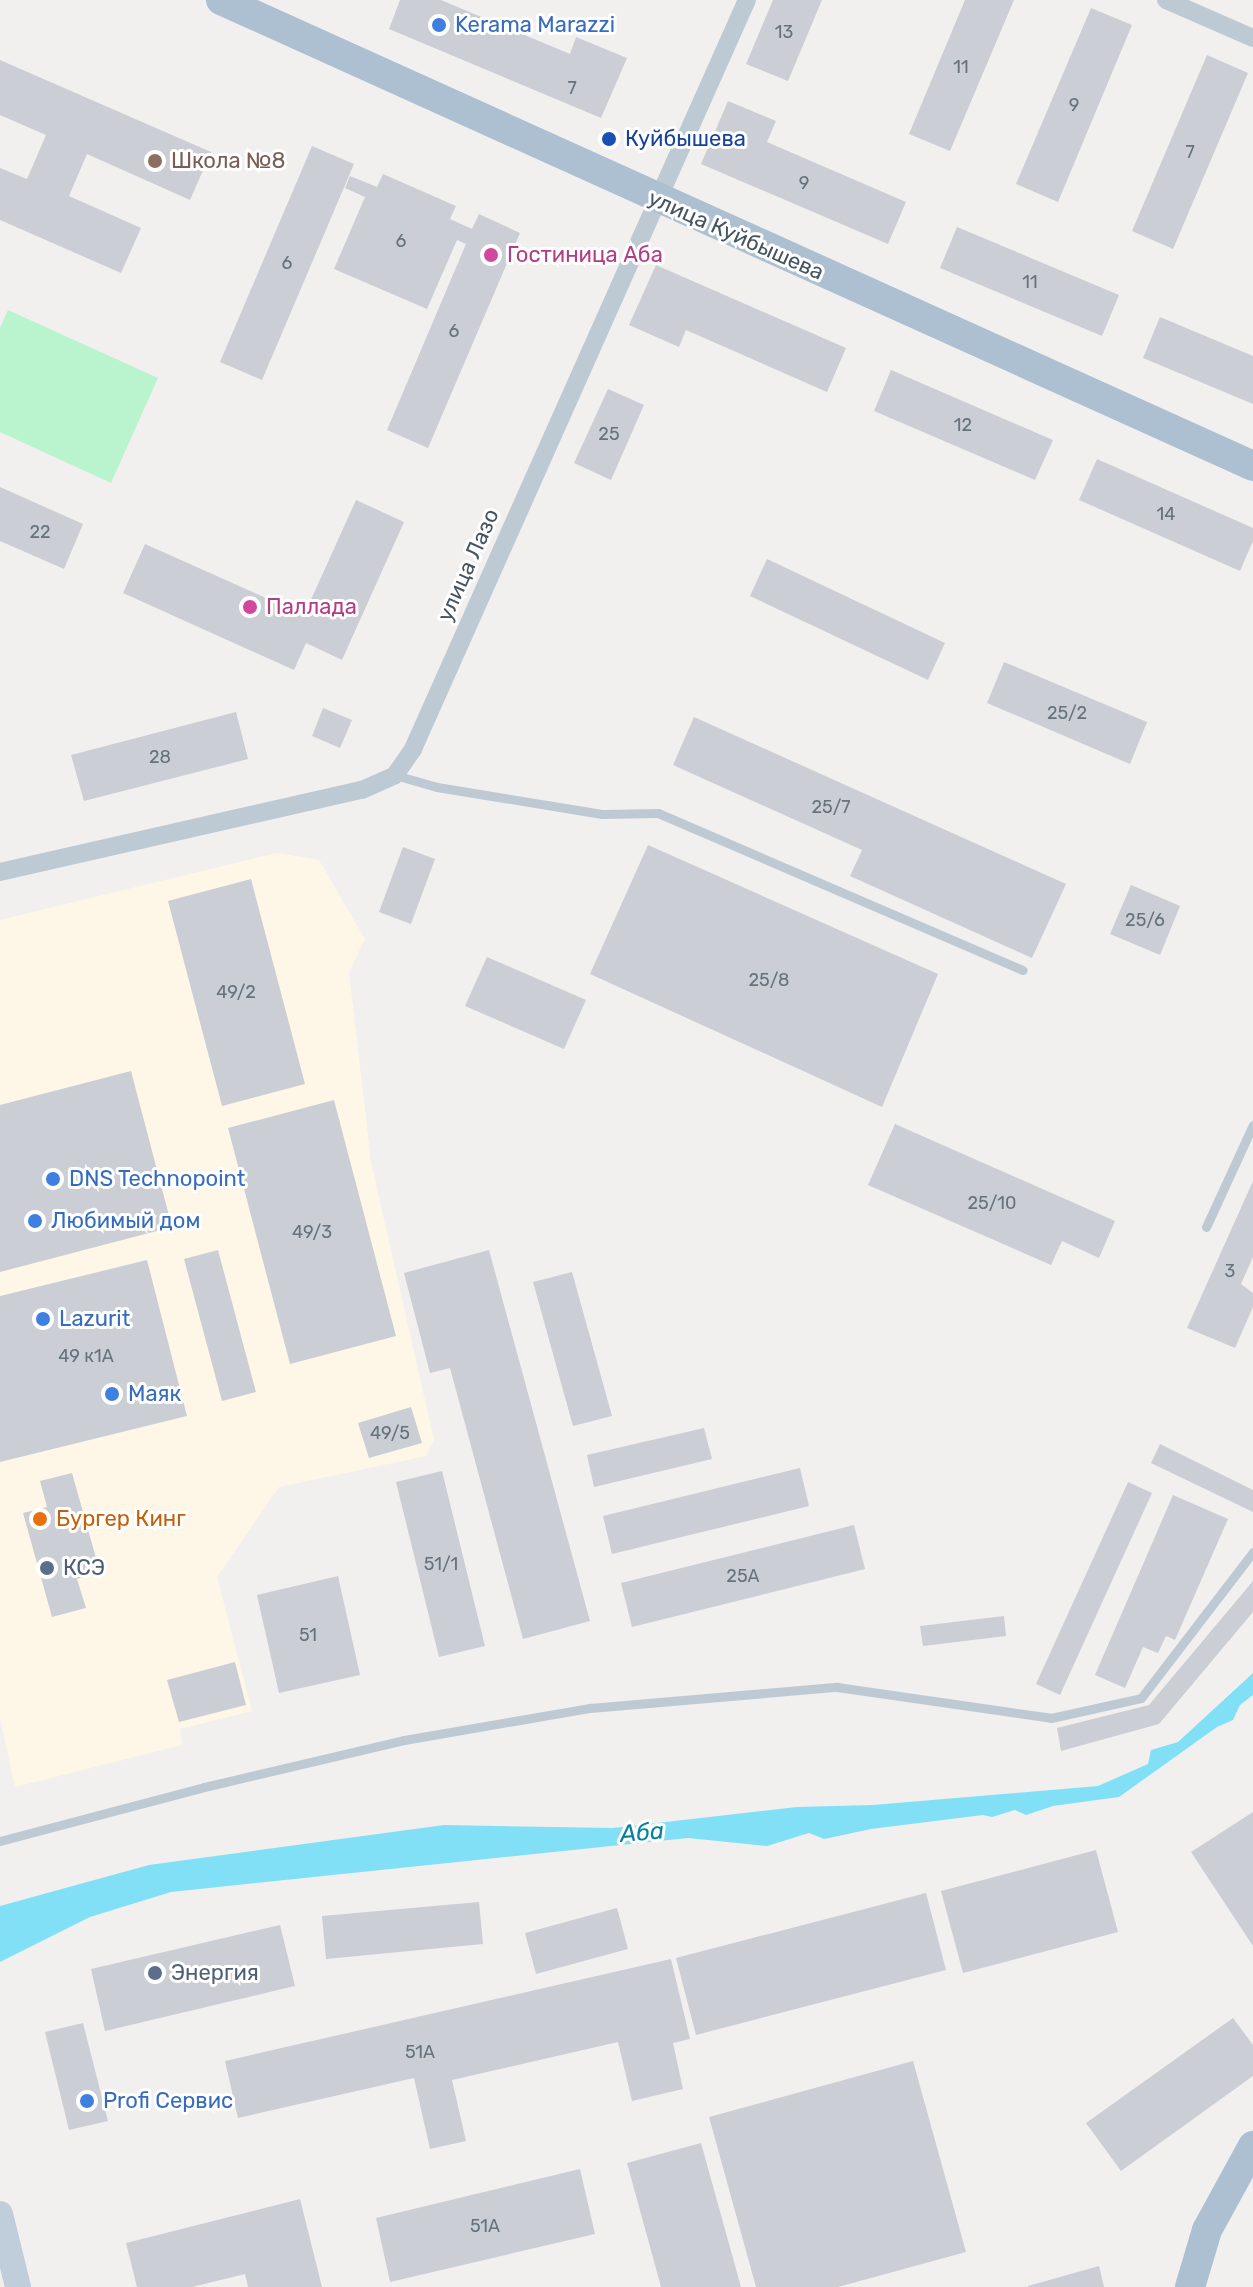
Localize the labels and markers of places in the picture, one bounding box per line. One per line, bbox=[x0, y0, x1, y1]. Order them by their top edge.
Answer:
place label: Kerama Marazzi bbox=[455, 12, 615, 38]
marker: Kerama Marazzi bbox=[430, 16, 448, 34]
place label: Куйбышева bbox=[625, 126, 746, 152]
marker: Куйбышева bbox=[600, 130, 618, 148]
place label: Школа №8 bbox=[171, 148, 285, 174]
marker: Школа №8 bbox=[146, 152, 164, 170]
place label: Гостиница Аба bbox=[507, 242, 663, 268]
marker: Гостиница Аба bbox=[482, 246, 500, 264]
place label: Паллада bbox=[266, 594, 357, 620]
marker: Паллада bbox=[241, 598, 259, 616]
place label: DNS Technopoint bbox=[69, 1166, 246, 1192]
marker: DNS Technopoint bbox=[44, 1170, 62, 1188]
place label: Любимый дом bbox=[51, 1208, 200, 1234]
marker: Любимый дом bbox=[26, 1212, 44, 1230]
place label: Lazurit bbox=[59, 1306, 130, 1332]
marker: Lazurit bbox=[34, 1310, 52, 1328]
place label: Маяк bbox=[128, 1381, 181, 1407]
marker: Маяк bbox=[103, 1385, 121, 1403]
place label: Бургер Кинг bbox=[56, 1506, 186, 1532]
marker: Бургер Кинг bbox=[31, 1510, 49, 1528]
place label: КСЭ bbox=[63, 1555, 105, 1581]
marker: КСЭ bbox=[38, 1559, 56, 1577]
place label: Энергия bbox=[171, 1960, 259, 1986]
marker: Энергия bbox=[146, 1964, 164, 1982]
place label: Profi Cервис bbox=[103, 2088, 233, 2114]
marker: Profi Cервис bbox=[78, 2092, 96, 2110]

